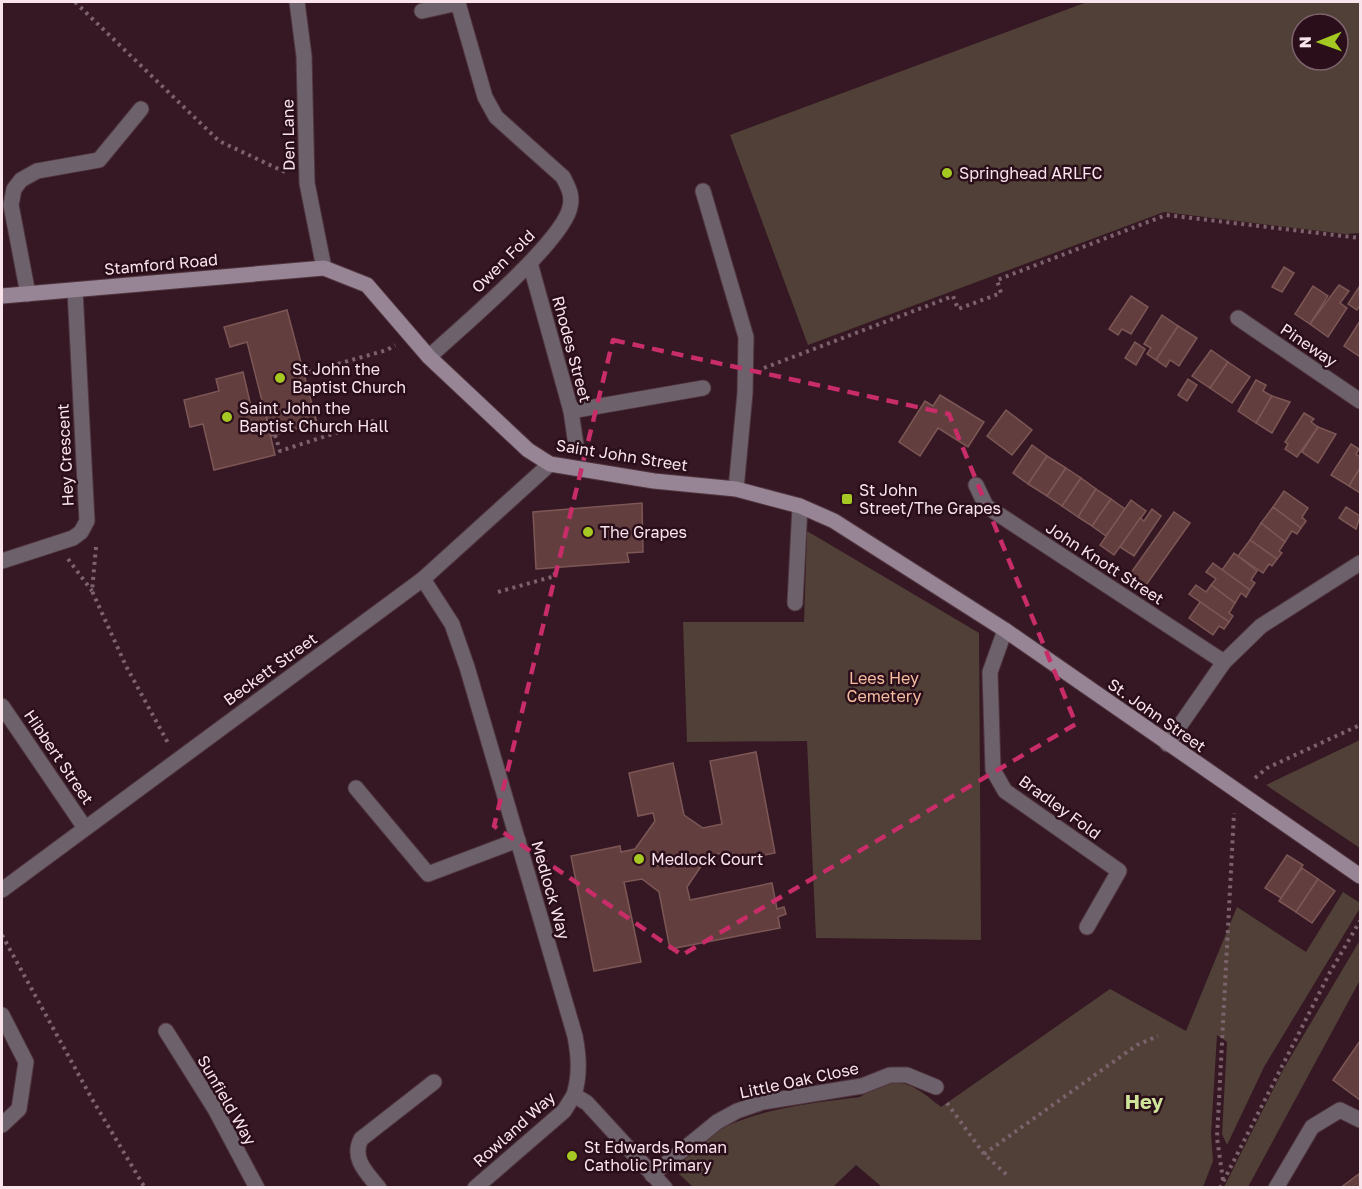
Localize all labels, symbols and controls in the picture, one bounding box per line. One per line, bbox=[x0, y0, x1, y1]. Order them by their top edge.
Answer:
north arrow bbox=[1290, 12, 1350, 72]
text: N bbox=[1295, 36, 1315, 49]
street label: Den Lane bbox=[277, 99, 299, 171]
place label: Springhead ARLFC bbox=[959, 163, 1102, 183]
marker: Springhead ARLFC bbox=[940, 166, 954, 180]
street label: Owen Fold bbox=[467, 225, 539, 297]
street label: Stamford Road bbox=[103, 249, 219, 279]
street label: Rhodes Street bbox=[548, 294, 596, 404]
street label: Pineway bbox=[1277, 319, 1341, 371]
place label: St John the Baptist Church bbox=[292, 359, 406, 397]
marker: St John the Baptist Church bbox=[273, 371, 287, 385]
place label: Saint John the Baptist Church Hall bbox=[239, 398, 389, 436]
street label: Hey Crescent bbox=[52, 403, 78, 507]
marker: Saint John the Baptist Church Hall bbox=[220, 410, 234, 424]
street label: Saint John Street bbox=[555, 435, 689, 475]
place label: St John Street/The Grapes bbox=[859, 480, 1001, 518]
marker: St John Street/The Grapes bbox=[840, 492, 854, 506]
street label: John Knott Street bbox=[1042, 517, 1168, 609]
place label: The Grapes bbox=[600, 522, 687, 542]
marker: The Grapes bbox=[581, 525, 595, 539]
street label: Beckett Street bbox=[219, 628, 321, 710]
park label: Lees Hey Cemetery bbox=[847, 668, 922, 706]
street label: St. John Street bbox=[1104, 674, 1210, 756]
street label: Hibbert Street bbox=[20, 706, 98, 808]
street label: Bradley Fold bbox=[1015, 771, 1105, 843]
street label: Medlock Way bbox=[527, 838, 575, 942]
place label: Medlock Court bbox=[651, 849, 763, 869]
marker: Medlock Court bbox=[632, 852, 646, 866]
street label: Sunfield Way bbox=[193, 1052, 261, 1148]
street label: Little Oak Close bbox=[738, 1058, 860, 1102]
street label: Rowland Way bbox=[469, 1087, 559, 1171]
district label: Hey bbox=[1125, 1089, 1163, 1113]
place label: St Edwards Roman Catholic Primary bbox=[584, 1137, 727, 1175]
marker: St Edwards Roman Catholic Primary bbox=[565, 1149, 579, 1163]

